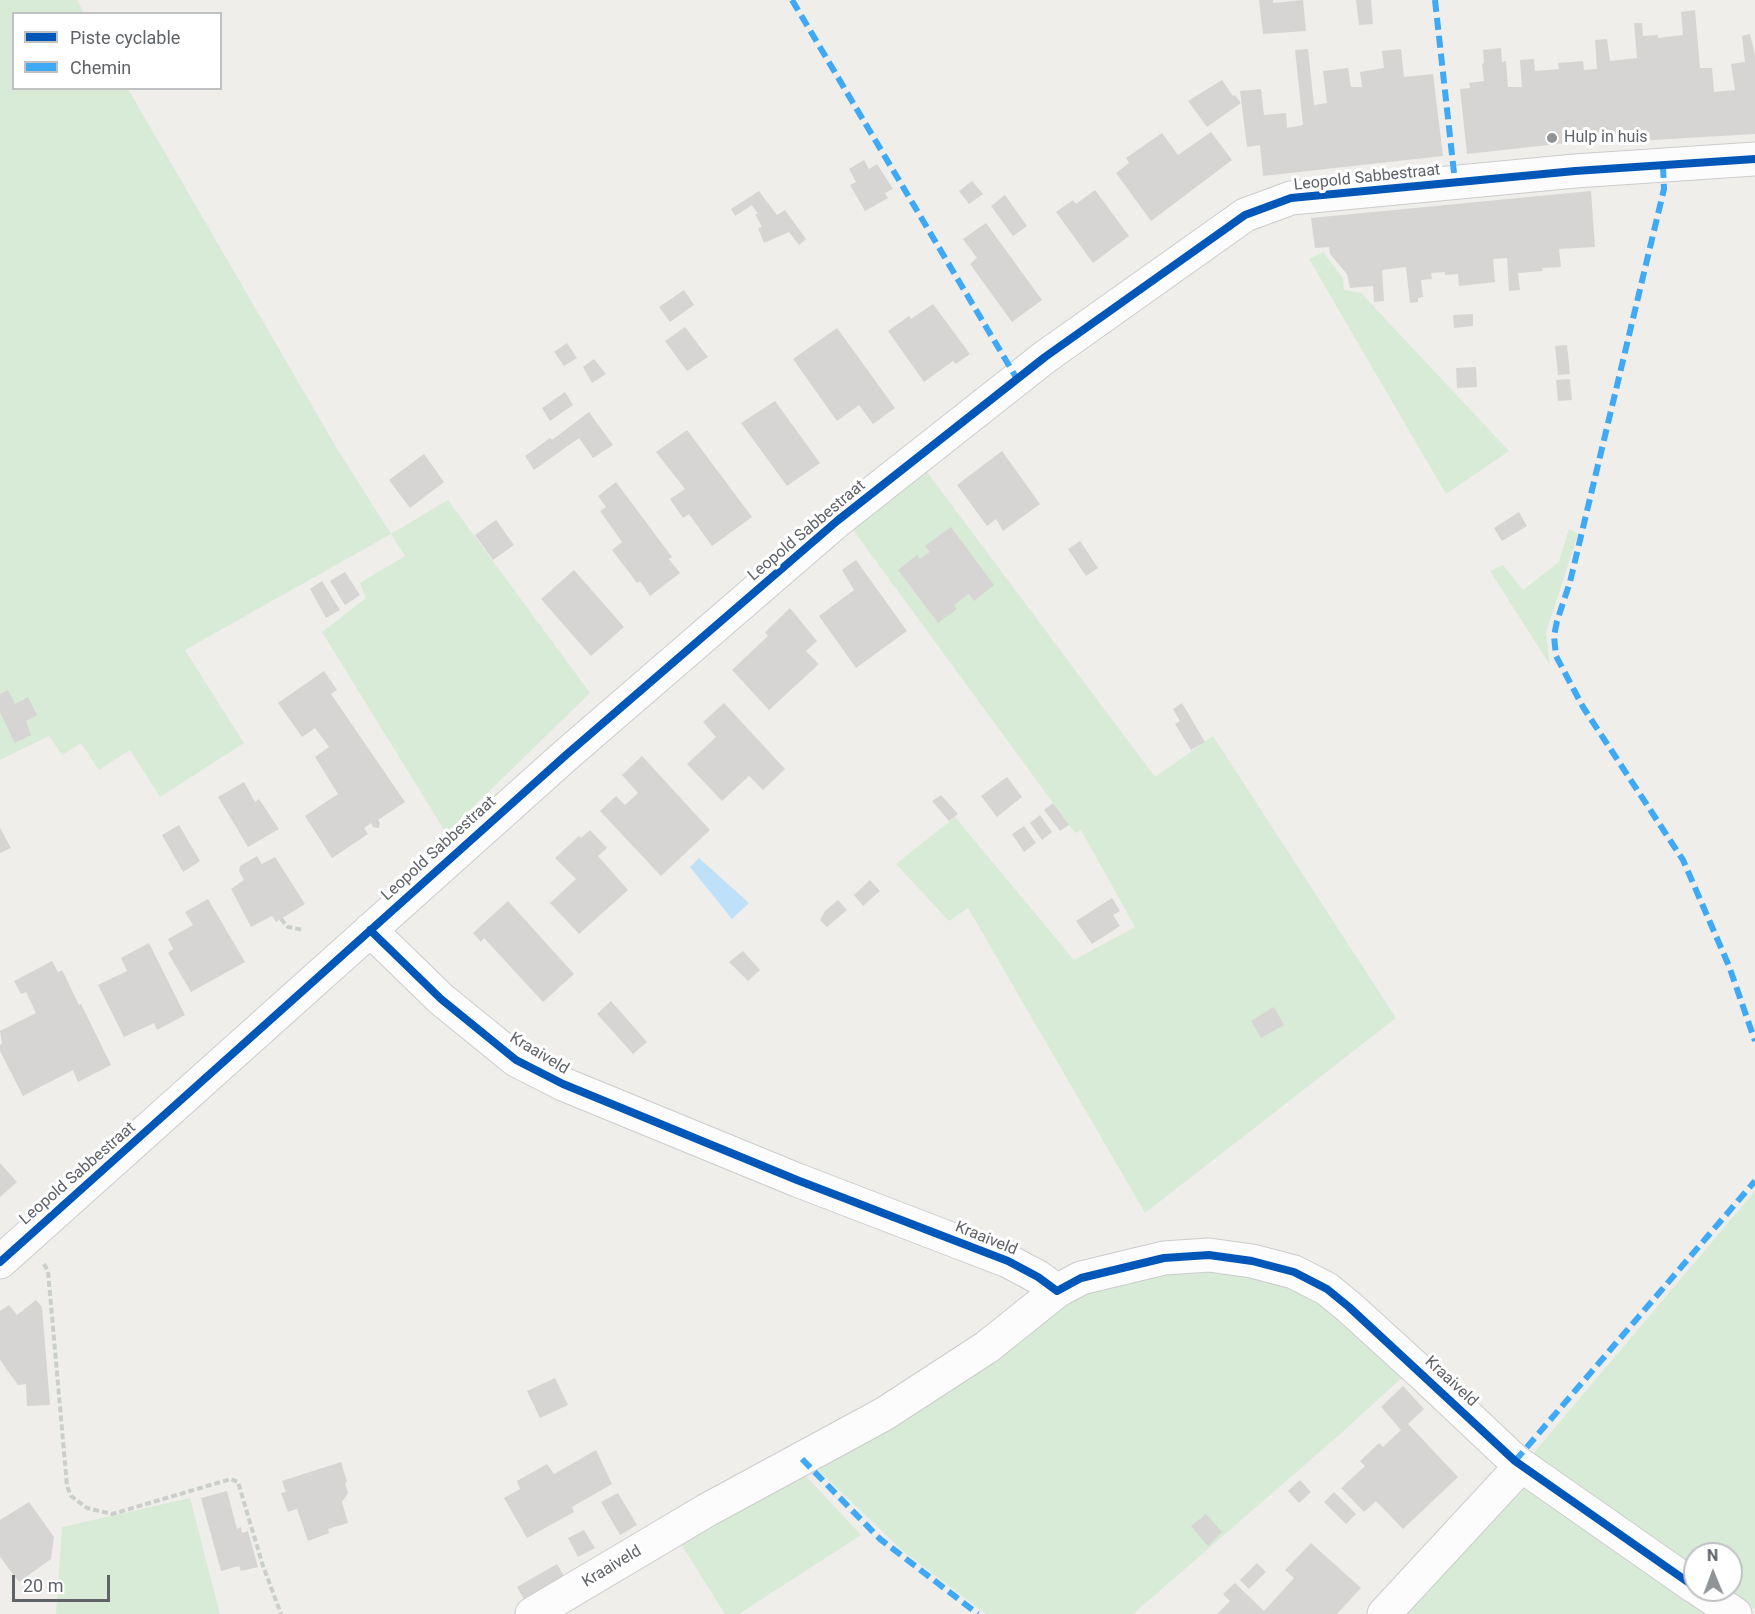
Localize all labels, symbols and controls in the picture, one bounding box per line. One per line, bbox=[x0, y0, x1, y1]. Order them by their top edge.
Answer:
legend bbox=[12, 12, 222, 90]
text: Piste cyclable bbox=[70, 27, 180, 48]
text: Chemin bbox=[70, 57, 131, 78]
place label: Hulp in huis bbox=[1564, 128, 1648, 148]
marker: Hulp in huis bbox=[1545, 131, 1559, 145]
street label: Leopold Sabbestraat bbox=[1293, 161, 1441, 195]
street label: Leopold Sabbestraat bbox=[744, 476, 870, 586]
street label: Leopold Sabbestraat bbox=[378, 793, 500, 905]
street label: Kraaiveld bbox=[506, 1029, 572, 1079]
street label: Leopold Sabbestraat bbox=[16, 1118, 140, 1230]
street label: Kraaiveld bbox=[952, 1218, 1020, 1260]
street label: Kraaiveld bbox=[1421, 1353, 1481, 1411]
street label: Kraaiveld bbox=[579, 1542, 645, 1592]
north arrow bbox=[1683, 1542, 1743, 1602]
text: N bbox=[1707, 1546, 1719, 1565]
scale bar bbox=[15, 1563, 112, 1601]
text: 20 m bbox=[23, 1575, 63, 1596]

